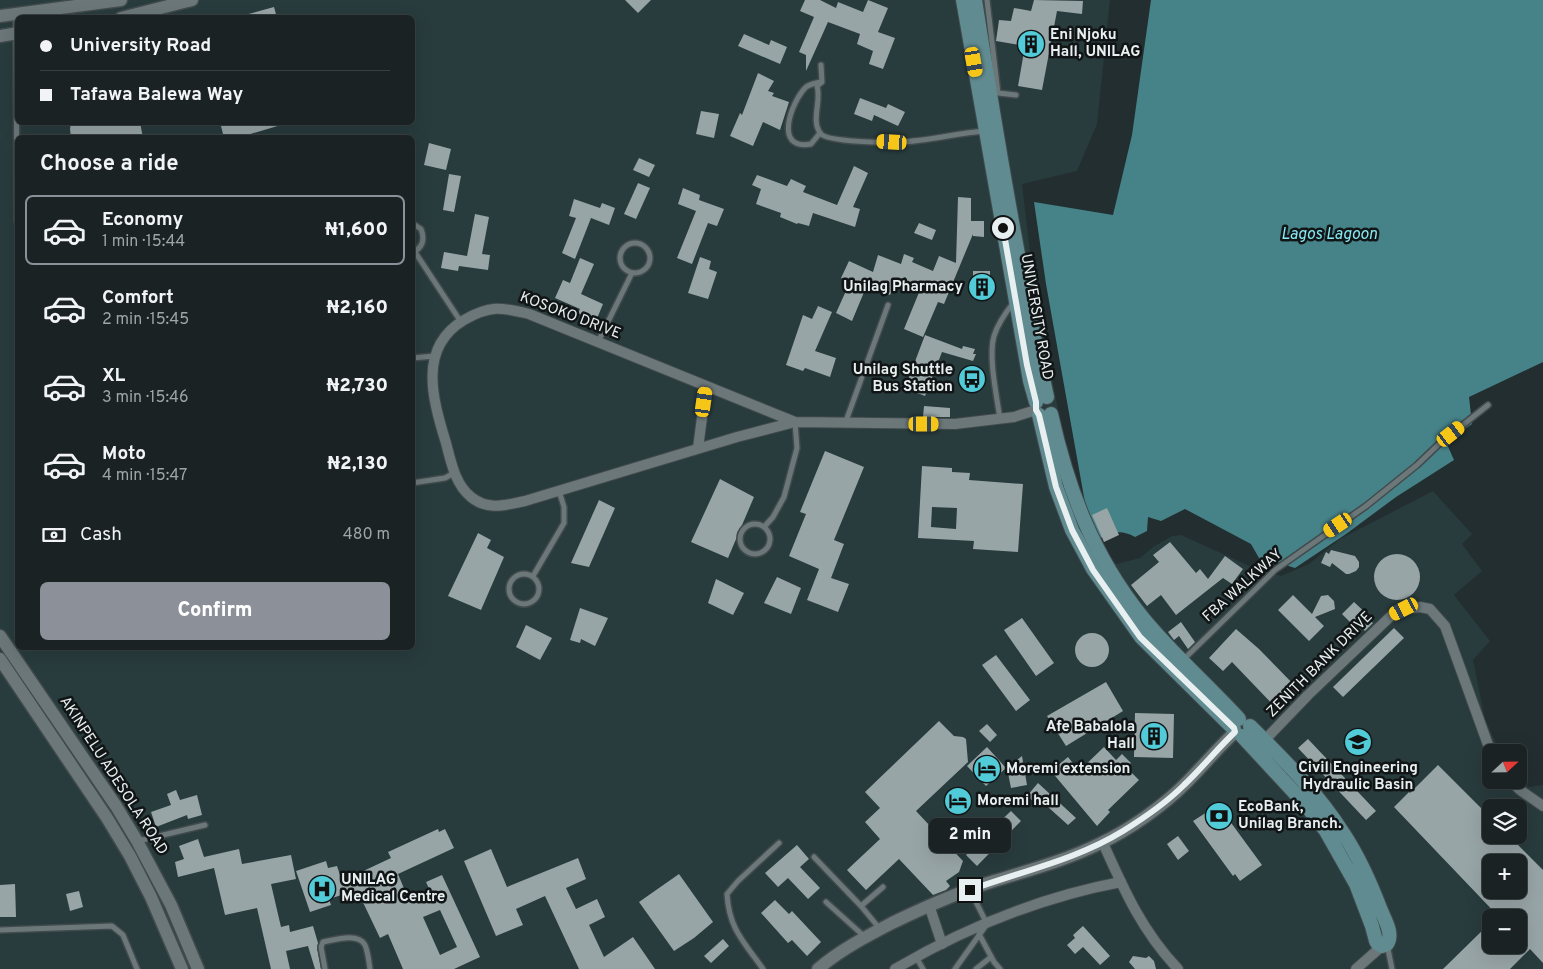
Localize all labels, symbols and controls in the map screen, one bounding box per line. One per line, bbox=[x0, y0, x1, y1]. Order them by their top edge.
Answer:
place label: Eni Njoku Hall, UNILAG bbox=[1050, 26, 1140, 62]
building icon: Eni Njoku Hall, UNILAG bbox=[1016, 29, 1046, 59]
text: University Road bbox=[70, 34, 211, 58]
car bbox=[964, 46, 983, 78]
text: Tafawa Balewa Way bbox=[70, 83, 243, 107]
car bbox=[876, 134, 907, 150]
text: Choose a ride bbox=[40, 151, 178, 178]
icon: car bbox=[42, 208, 87, 253]
text: Economy bbox=[102, 208, 183, 232]
route start bbox=[992, 217, 1014, 239]
text: ₦1,600 bbox=[325, 218, 388, 242]
water label: Lagos Lagoon bbox=[1281, 225, 1377, 245]
text: 1 min · 15:44 bbox=[102, 232, 185, 252]
street label: UNIVERSITY ROAD bbox=[1016, 252, 1056, 382]
building icon: Unilag Pharmacy bbox=[967, 272, 997, 302]
place label: Unilag Pharmacy bbox=[843, 278, 963, 297]
icon: car bbox=[42, 286, 87, 331]
text: Comfort bbox=[102, 286, 174, 310]
street label: KOSOKO DRIVE bbox=[517, 288, 623, 344]
text: ₦2,160 bbox=[326, 296, 388, 320]
text: 2 min · 15:45 bbox=[102, 310, 189, 330]
place label: Unilag Shuttle Bus Station bbox=[853, 361, 953, 397]
icon: car bbox=[42, 364, 87, 409]
text: XL bbox=[102, 364, 125, 388]
bus stop icon: Unilag Shuttle Bus Station bbox=[957, 364, 987, 394]
text: ₦2,730 bbox=[326, 374, 388, 398]
car bbox=[694, 386, 713, 418]
text: 3 min · 15:46 bbox=[102, 388, 189, 408]
car bbox=[909, 417, 939, 432]
car bbox=[1434, 419, 1467, 449]
icon: car bbox=[42, 442, 87, 487]
text: Moto bbox=[102, 442, 146, 466]
text: ₦2,130 bbox=[327, 452, 388, 476]
text: 4 min · 15:47 bbox=[102, 466, 187, 486]
car bbox=[1321, 510, 1354, 540]
icon: cash bbox=[40, 521, 68, 549]
text: Cash bbox=[80, 523, 122, 547]
text: 480 m bbox=[343, 525, 390, 545]
street label: FBA WALKWAY bbox=[1199, 545, 1287, 627]
button: Confirm bbox=[40, 582, 390, 640]
car bbox=[1387, 596, 1420, 622]
street label: ZENITH BANK DRIVE bbox=[1263, 608, 1377, 722]
street label: AKINPELU ADESOLA ROAD bbox=[55, 693, 171, 859]
place label: Afe Babalola Hall bbox=[1046, 718, 1135, 754]
building icon: Afe Babalola Hall bbox=[1139, 721, 1169, 751]
school or university icon: Civil Engineering Hydraulic Basin bbox=[1343, 727, 1373, 757]
north arrow bbox=[1482, 744, 1528, 789]
map controls bbox=[1482, 744, 1527, 954]
hotel icon: Moremi extension bbox=[972, 754, 1002, 784]
place label: Civil Engineering Hydraulic Basin bbox=[1298, 759, 1418, 795]
place label: Moremi extension bbox=[1006, 760, 1130, 779]
hotel icon: Moremi hall bbox=[943, 786, 973, 816]
place label: Moremi hall bbox=[977, 792, 1059, 811]
place label: EcoBank, Unilag Branch. bbox=[1238, 798, 1342, 834]
button: layers bbox=[1482, 799, 1527, 844]
bank icon: EcoBank, Unilag Branch. bbox=[1204, 801, 1234, 831]
callout: 2 min bbox=[929, 818, 1011, 852]
text: 2 min bbox=[949, 825, 991, 845]
button: + bbox=[1482, 854, 1527, 899]
place label: UNILAG Medical Centre bbox=[341, 871, 445, 907]
hospital icon: UNILAG Medical Centre bbox=[307, 874, 337, 904]
route end bbox=[959, 879, 981, 901]
button: − bbox=[1482, 909, 1527, 954]

